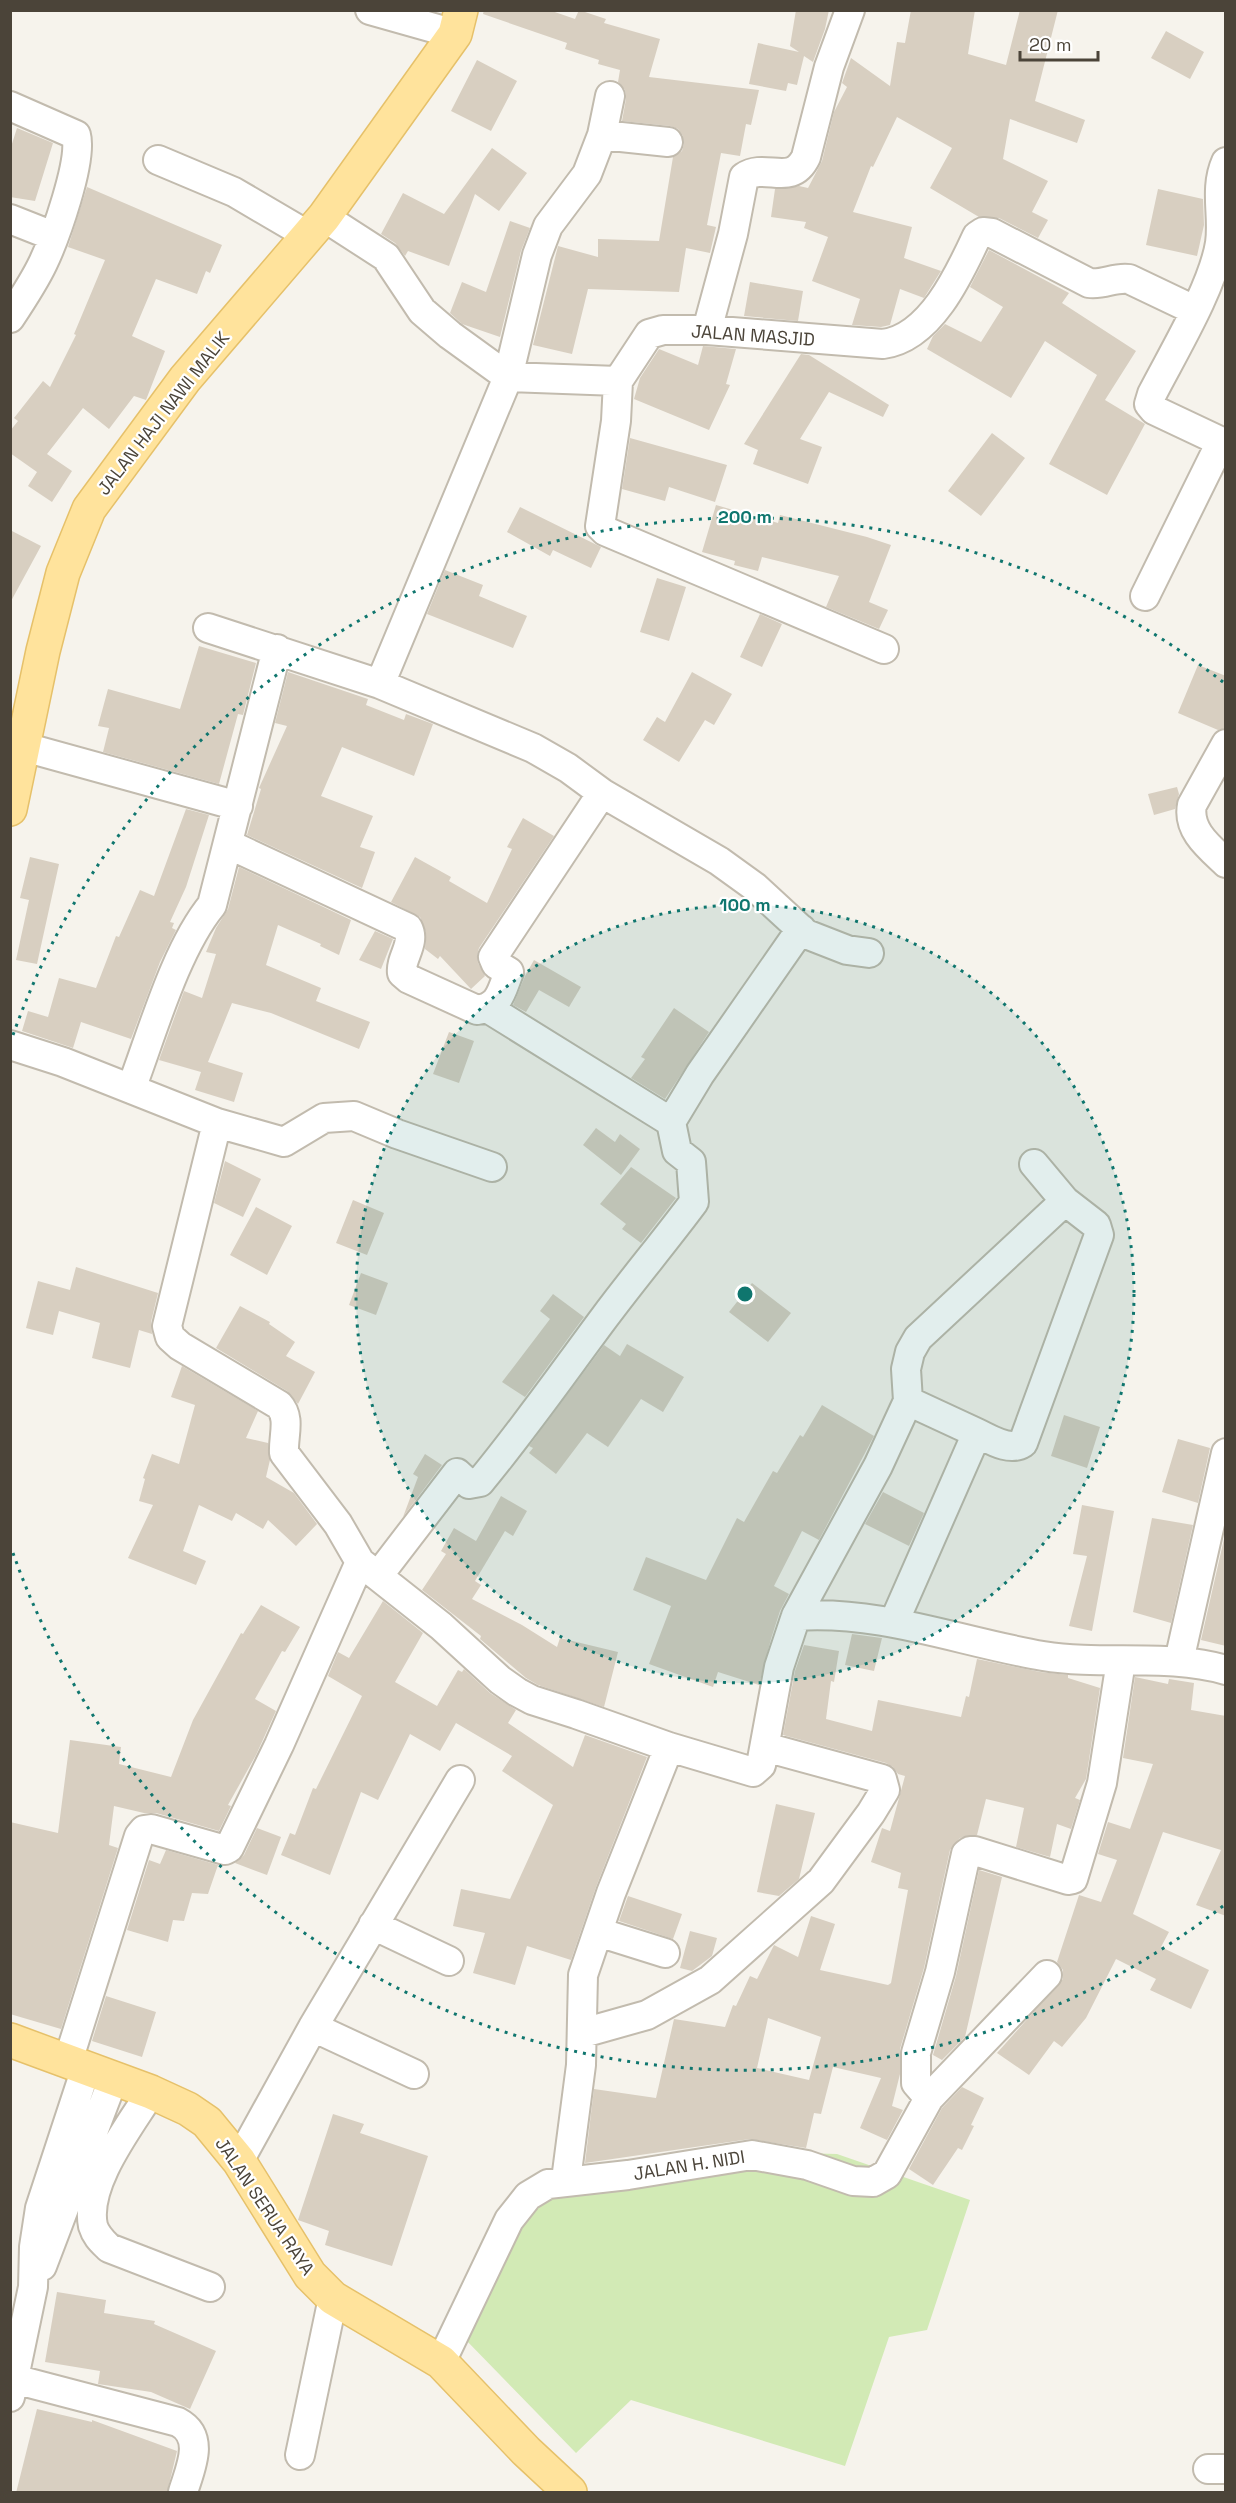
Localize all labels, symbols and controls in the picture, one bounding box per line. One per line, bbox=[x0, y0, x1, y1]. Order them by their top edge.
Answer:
scale bar bbox=[1020, 24, 1098, 62]
text: 20 m bbox=[1029, 33, 1072, 56]
street label: JALAN MASJID bbox=[690, 319, 816, 351]
street label: JALAN HAJI NAWI MALIK bbox=[92, 326, 234, 500]
text: 200 m bbox=[718, 505, 772, 528]
text: 100 m bbox=[719, 893, 771, 916]
centre of rings bbox=[735, 1284, 755, 1304]
street label: JALAN SERUA RAYA bbox=[210, 2133, 320, 2279]
street label: JALAN H. NIDI bbox=[632, 2145, 746, 2185]

